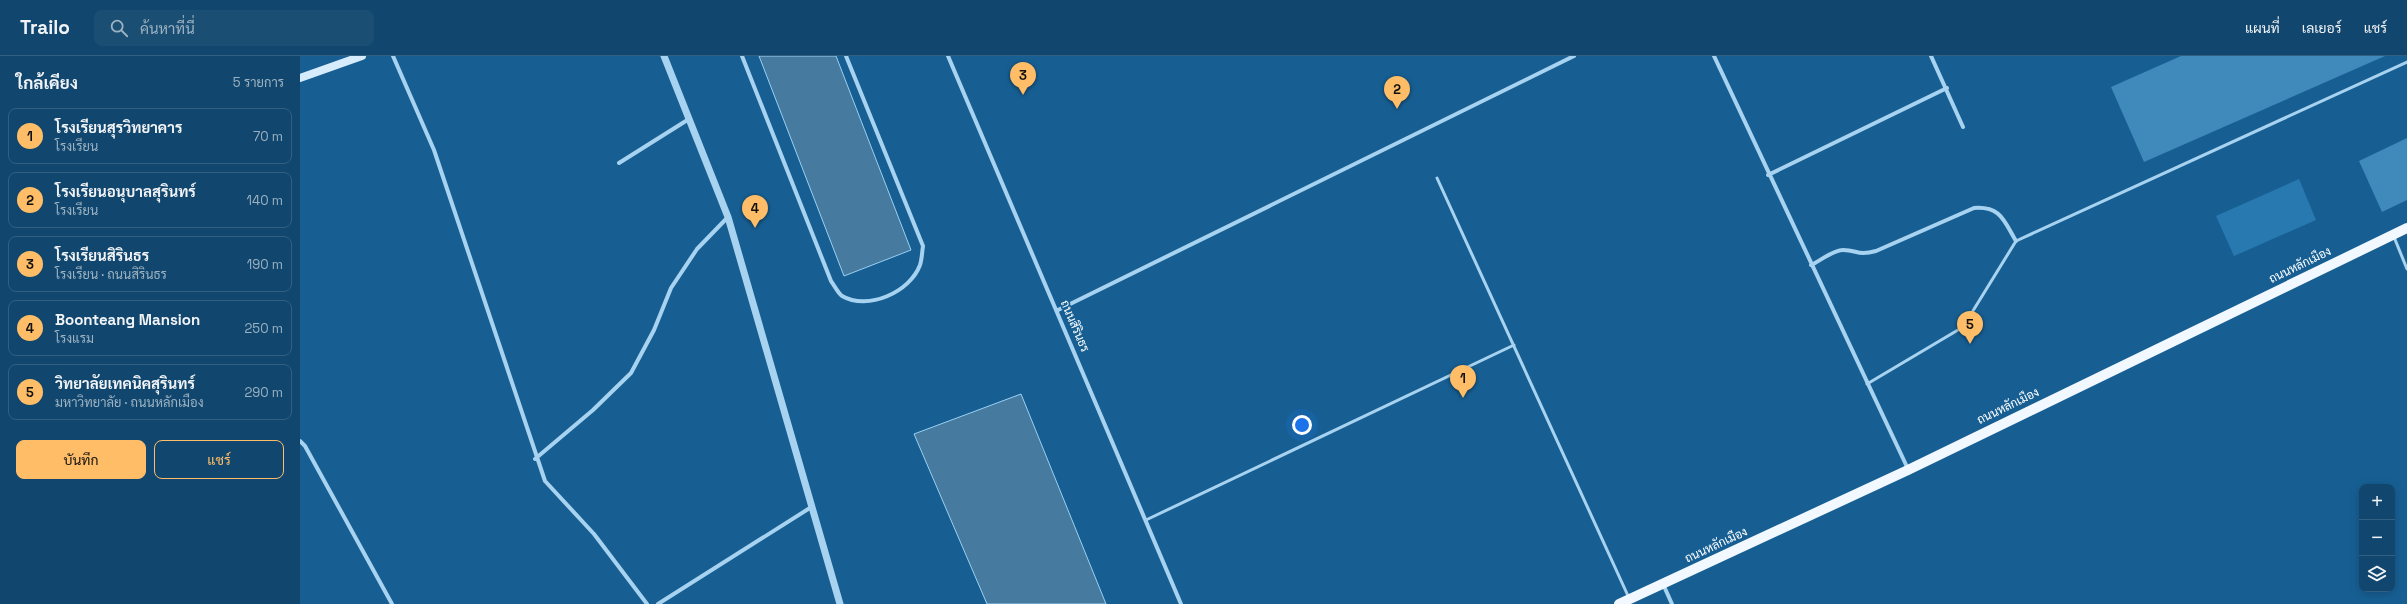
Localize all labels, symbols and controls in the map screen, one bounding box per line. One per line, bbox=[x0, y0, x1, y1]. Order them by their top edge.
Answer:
search box bbox=[94, 10, 374, 46]
text: Trailo bbox=[20, 15, 70, 40]
icon: search bbox=[108, 17, 130, 39]
text: ค้นหาที่นี่ bbox=[140, 19, 195, 38]
text: แผนที่ bbox=[2245, 19, 2280, 37]
text: เลเยอร์ bbox=[2302, 19, 2342, 37]
text: แชร์ bbox=[2364, 19, 2387, 37]
pin: 3 bbox=[1010, 62, 1036, 95]
text: ใกล้เคียง bbox=[16, 72, 78, 94]
text: 5 รายการ bbox=[233, 74, 284, 91]
pin: 2 bbox=[1384, 76, 1410, 109]
text: โรงเรียนสุรวิทยาคาร bbox=[55, 118, 182, 137]
text: 1 bbox=[27, 128, 33, 145]
text: 70 m bbox=[253, 128, 283, 145]
text: โรงเรียน bbox=[55, 138, 98, 155]
text: โรงเรียนอนุบาลสุรินทร์ bbox=[55, 182, 196, 201]
text: 2 bbox=[26, 192, 34, 209]
text: 140 m bbox=[247, 192, 283, 209]
pin: 4 bbox=[742, 195, 768, 228]
text: โรงเรียน bbox=[55, 202, 98, 219]
street label: ถนนหลักเมือง bbox=[2266, 243, 2334, 287]
text: โรงเรียนสิรินธร bbox=[55, 246, 149, 265]
text: 3 bbox=[26, 256, 34, 273]
text: 190 m bbox=[247, 256, 283, 273]
text: โรงเรียน · ถนนสิรินธร bbox=[55, 266, 167, 283]
street label: ถนนสิรินธร bbox=[1057, 298, 1093, 355]
text: Boonteang Mansion bbox=[55, 310, 200, 329]
pin: 5 bbox=[1957, 311, 1983, 344]
text: 4 bbox=[26, 320, 34, 337]
text: 250 m bbox=[245, 320, 283, 337]
text: โรงแรม bbox=[55, 330, 94, 347]
pin: 1 bbox=[1450, 365, 1476, 398]
text: วิทยาลัยเทคนิคสุรินทร์ bbox=[55, 374, 195, 393]
text: 5 bbox=[26, 384, 34, 401]
text: 290 m bbox=[244, 384, 283, 401]
street label: ถนนหลักเมือง bbox=[1974, 384, 2042, 428]
text: มหาวิทยาลัย · ถนนหลักเมือง bbox=[55, 394, 204, 411]
your location bbox=[1292, 415, 1312, 435]
button: บันทึก bbox=[16, 440, 146, 479]
button: แชร์ bbox=[154, 440, 284, 479]
map controls bbox=[2359, 484, 2395, 592]
button: + bbox=[2359, 484, 2395, 520]
button: − bbox=[2359, 520, 2395, 556]
street label: ถนนหลักเมือง bbox=[1682, 524, 1750, 566]
button: layers bbox=[2359, 556, 2395, 592]

